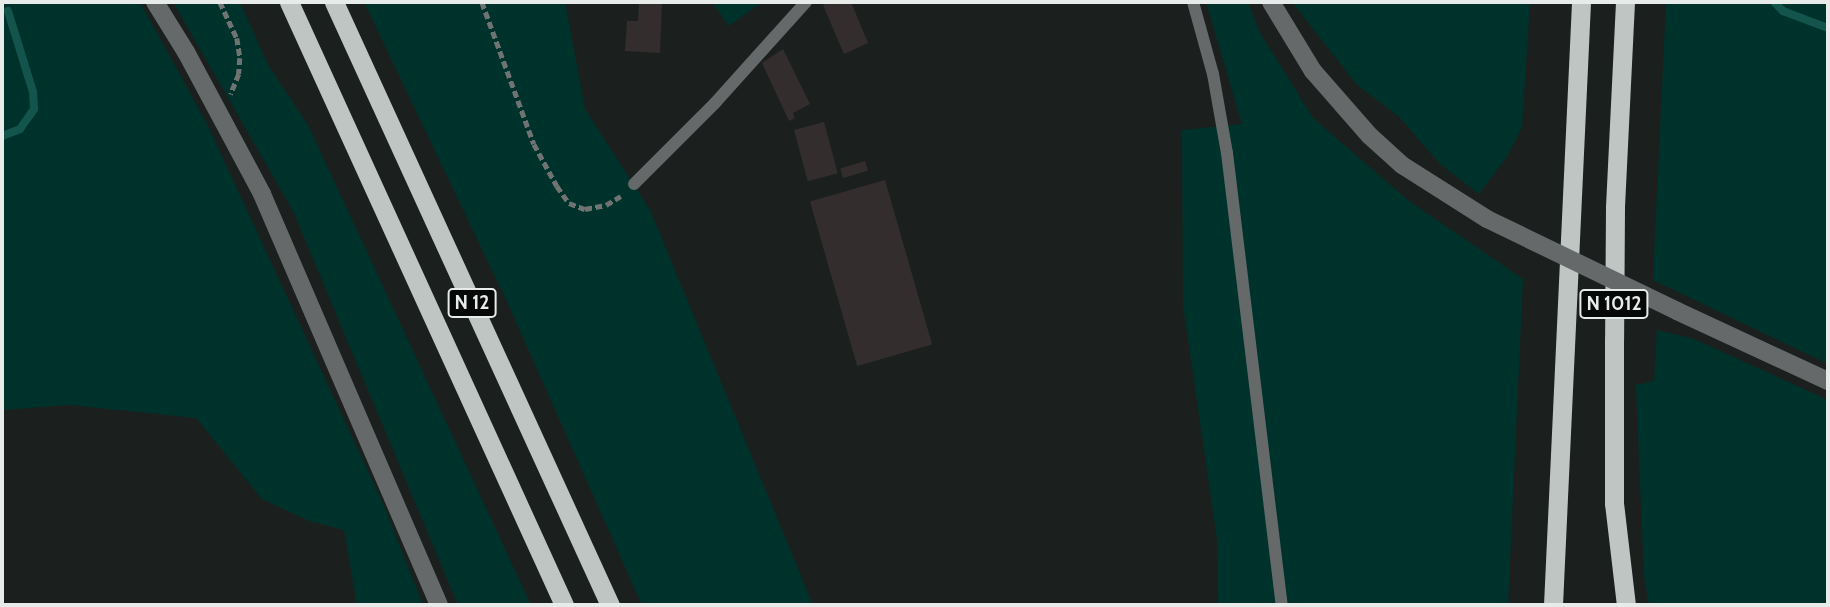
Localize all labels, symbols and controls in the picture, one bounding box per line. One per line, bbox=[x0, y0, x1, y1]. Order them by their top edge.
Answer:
road number: N 12 bbox=[448, 288, 496, 318]
road number: N 1012 bbox=[1579, 288, 1649, 320]

